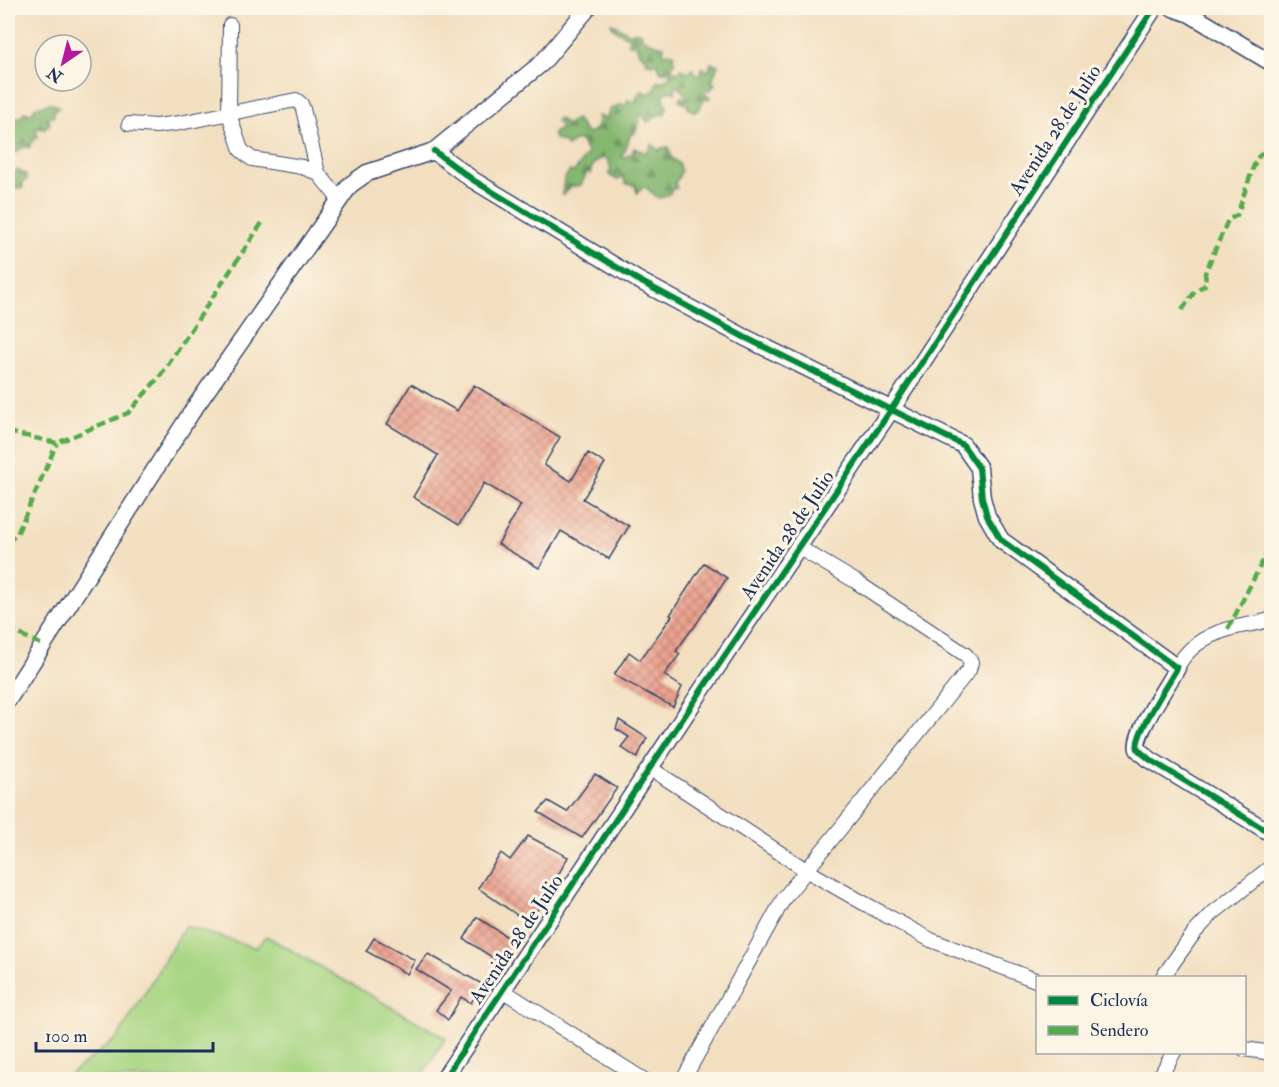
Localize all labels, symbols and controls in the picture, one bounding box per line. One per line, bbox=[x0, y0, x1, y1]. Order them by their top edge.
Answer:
north arrow bbox=[33, 33, 93, 93]
street label: Avenida 28 de Julio bbox=[1003, 60, 1107, 201]
text: N bbox=[43, 62, 67, 87]
street label: Avenida 28 de Julio bbox=[734, 465, 840, 605]
street label: Avenida 28 de Julio bbox=[463, 869, 569, 1009]
legend bbox=[1036, 976, 1246, 1054]
text: Ciclovía bbox=[1090, 989, 1149, 1012]
scale bar bbox=[36, 1015, 213, 1053]
text: Sendero bbox=[1090, 1019, 1149, 1042]
text: 100 m bbox=[45, 1025, 88, 1048]

